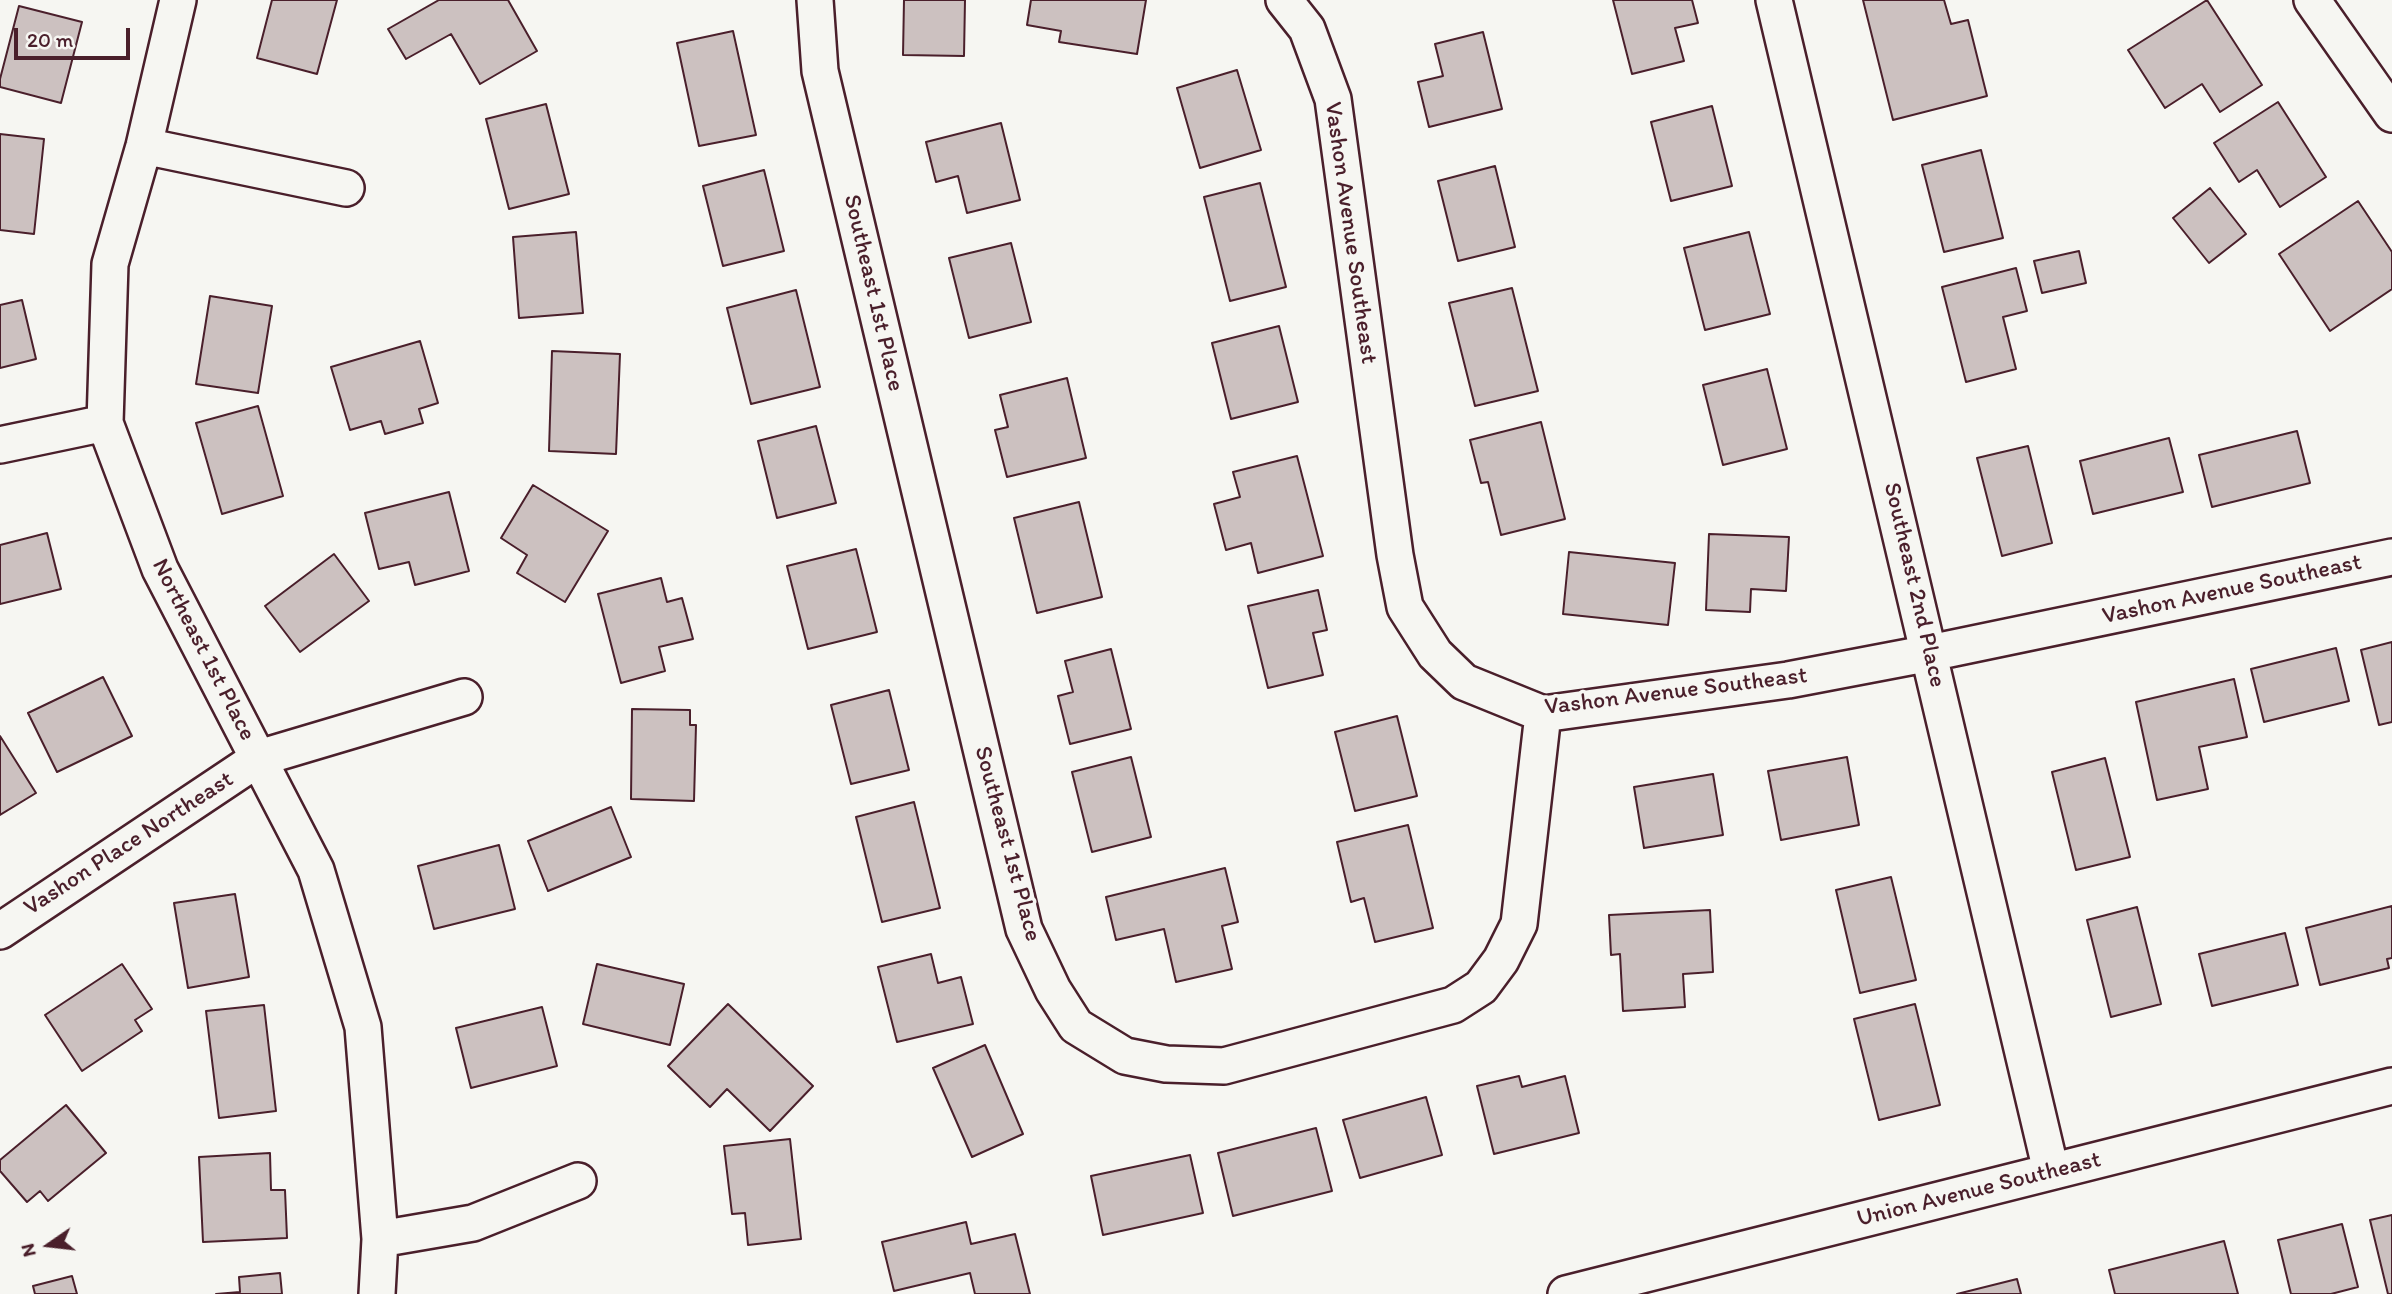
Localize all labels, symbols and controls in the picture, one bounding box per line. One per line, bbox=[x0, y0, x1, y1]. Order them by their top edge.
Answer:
scale bar bbox=[18, 14, 133, 58]
text: 20 m bbox=[27, 27, 73, 52]
street label: Vashon Avenue Southeast bbox=[1317, 100, 1383, 366]
street label: Southeast 1st Place bbox=[836, 192, 910, 394]
street label: Southeast 2nd Place bbox=[1876, 480, 1952, 690]
street label: Vashon Avenue Southeast bbox=[2100, 548, 2364, 632]
street label: Northeast 1st Place bbox=[145, 554, 261, 746]
street label: Vashon Avenue Southeast bbox=[1543, 662, 1809, 722]
street label: Southeast 1st Place bbox=[967, 743, 1047, 945]
street label: Vashon Place Northeast bbox=[19, 766, 239, 922]
street label: Union Avenue Southeast bbox=[1854, 1146, 2104, 1234]
north arrow bbox=[14, 1210, 84, 1280]
text: N bbox=[15, 1241, 41, 1259]

